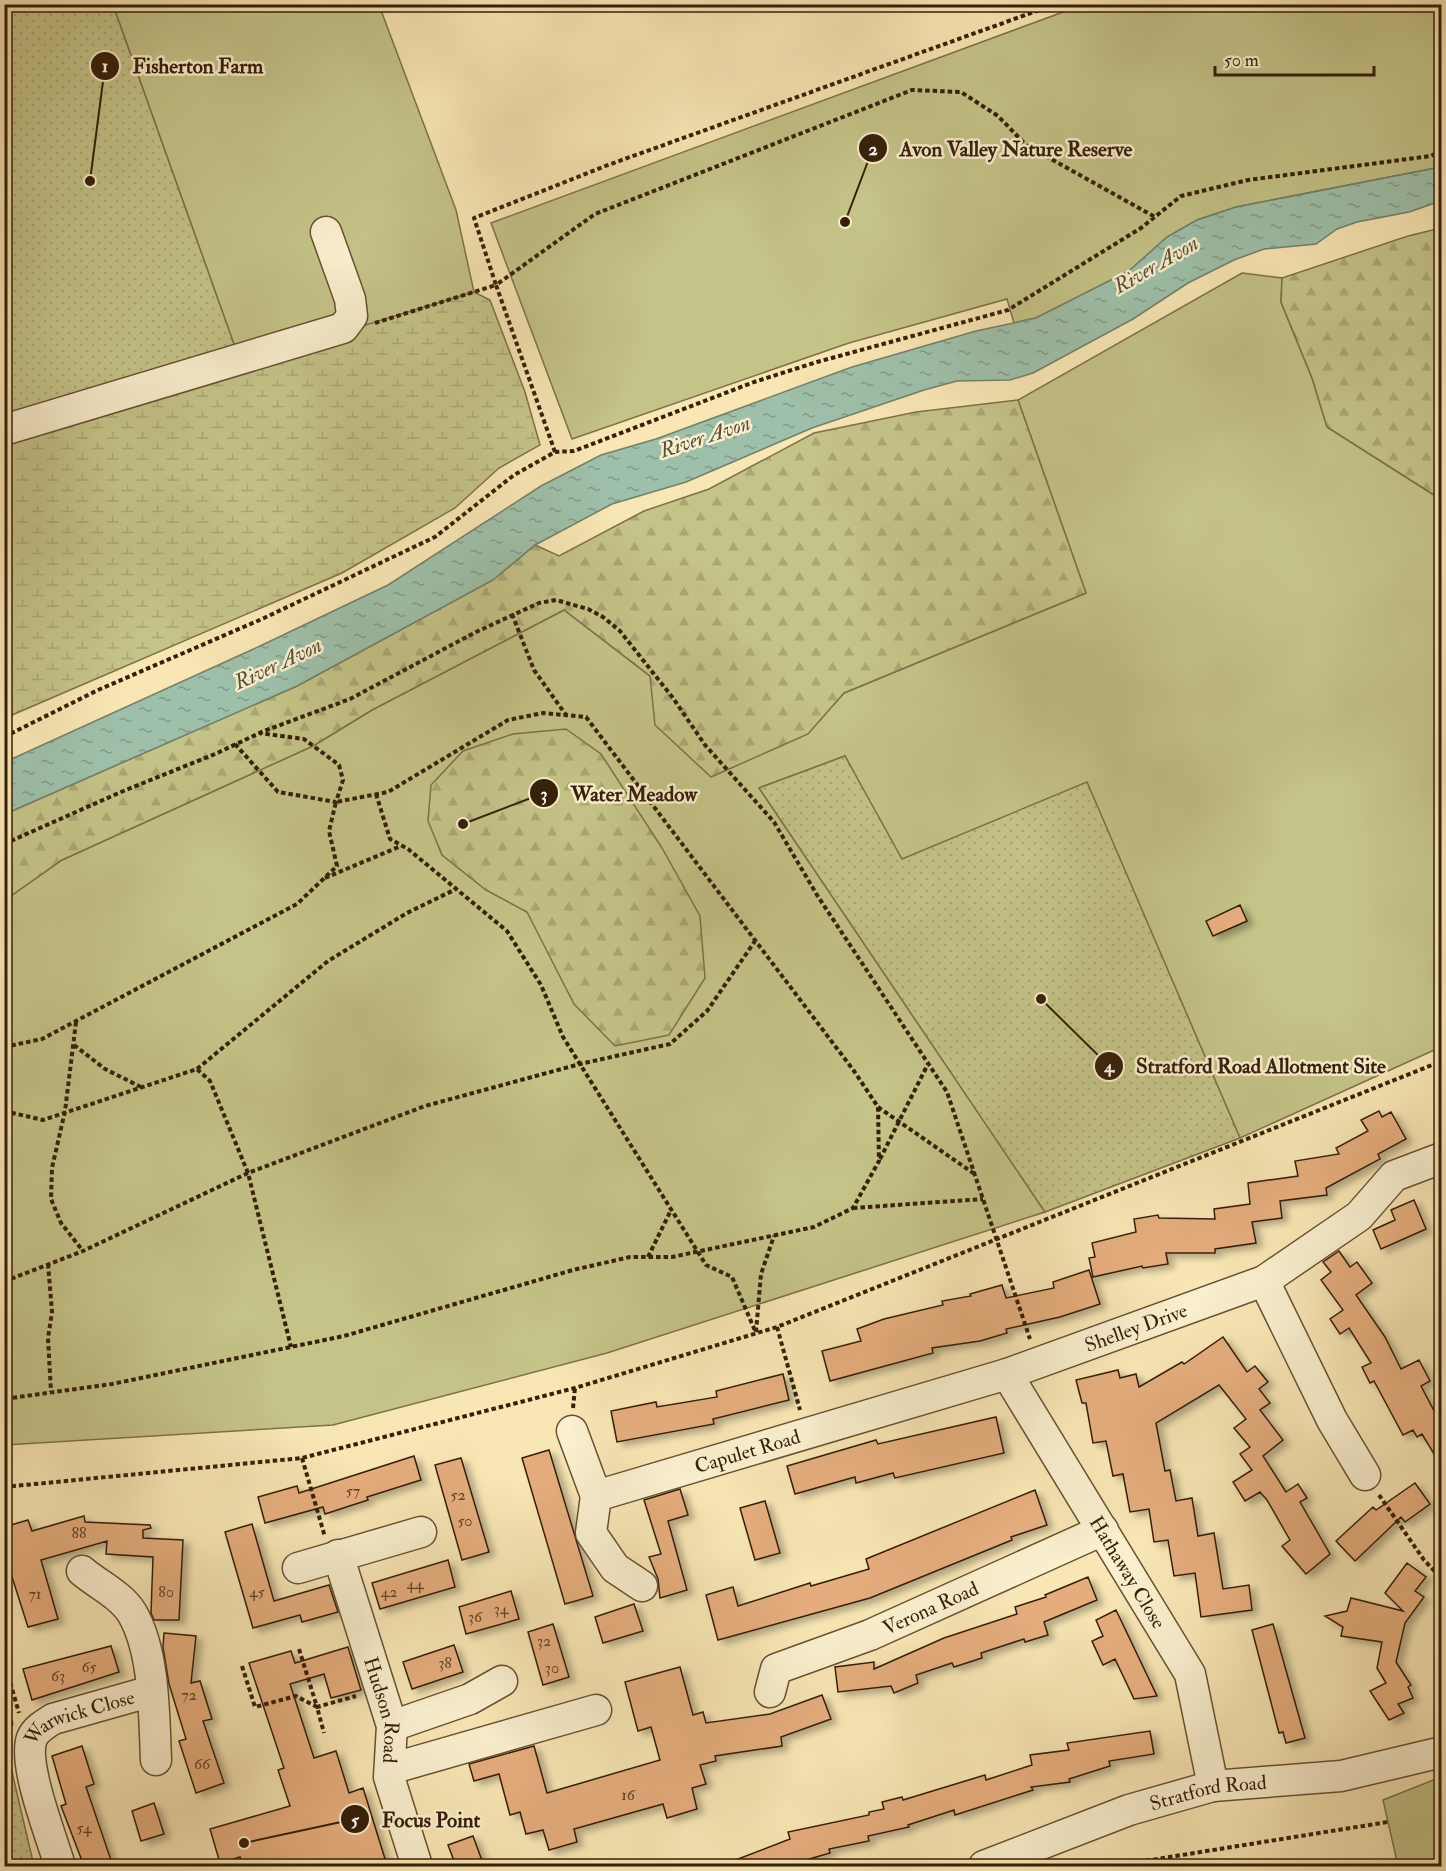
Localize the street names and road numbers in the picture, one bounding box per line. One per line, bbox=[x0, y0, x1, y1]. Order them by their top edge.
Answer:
street label: Shelley Drive bbox=[1081, 1297, 1191, 1357]
street label: Capulet Road bbox=[691, 1424, 803, 1479]
street label: Hathaway Close bbox=[1084, 1511, 1172, 1633]
street label: Verona Road bbox=[879, 1575, 982, 1640]
street label: Hudson Road bbox=[358, 1654, 405, 1764]
street label: Warwick Close bbox=[18, 1684, 137, 1750]
street label: Stratford Road bbox=[1147, 1769, 1268, 1816]

